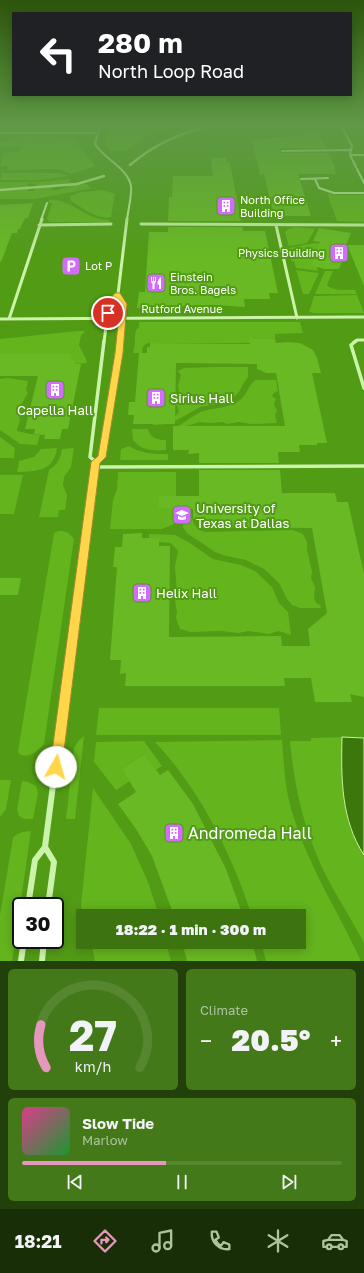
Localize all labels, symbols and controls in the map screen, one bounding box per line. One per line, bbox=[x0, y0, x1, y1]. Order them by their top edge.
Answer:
text: 280 m bbox=[98, 26, 183, 59]
icon: left bbox=[32, 28, 84, 80]
text: North Loop Road bbox=[98, 60, 244, 82]
place label: North Office Building bbox=[240, 193, 305, 219]
building icon: North Office Building bbox=[215, 195, 237, 217]
building icon: Physics Building bbox=[328, 242, 350, 264]
place label: Physics Building bbox=[238, 246, 325, 259]
parking icon: Lot P bbox=[60, 255, 82, 277]
place label: Lot P bbox=[85, 259, 112, 272]
place label: Einstein Bros. Bagels bbox=[170, 270, 236, 296]
restaurant icon: Einstein Bros. Bagels bbox=[145, 272, 167, 294]
pin bbox=[91, 296, 125, 330]
icon: arrive bbox=[97, 302, 119, 324]
street label: Rutford Avenue bbox=[141, 302, 223, 315]
building icon: Capella Hall bbox=[44, 379, 66, 401]
building icon: Sirius Hall bbox=[145, 387, 167, 409]
place label: Sirius Hall bbox=[170, 390, 234, 406]
place label: Capella Hall bbox=[17, 402, 93, 418]
place label: University of Texas at Dallas bbox=[196, 500, 289, 531]
school or university icon: University of Texas at Dallas bbox=[171, 504, 193, 526]
building icon: Helix Hall bbox=[131, 582, 153, 604]
place label: Helix Hall bbox=[156, 585, 217, 601]
position arrow bbox=[35, 746, 77, 788]
building icon: Andromeda Hall bbox=[163, 822, 185, 844]
place label: Andromeda Hall bbox=[188, 823, 312, 843]
speed limit sign: 30 bbox=[12, 897, 64, 949]
text: 18:22 · 1 min · 300 m bbox=[116, 920, 266, 938]
text: Climate bbox=[200, 1002, 248, 1018]
text: 27 bbox=[69, 1009, 117, 1059]
text: 20.5° bbox=[232, 1022, 310, 1058]
text: − bbox=[200, 1027, 212, 1054]
text: + bbox=[330, 1027, 342, 1054]
text: km/h bbox=[75, 1057, 111, 1074]
text: Slow Tide bbox=[82, 1114, 154, 1132]
text: Marlow bbox=[82, 1132, 128, 1148]
icon: previous bbox=[64, 1171, 86, 1193]
icon: pause bbox=[171, 1171, 193, 1193]
icon: next bbox=[278, 1171, 300, 1193]
icon: directions bbox=[91, 1227, 119, 1255]
icon: music bbox=[149, 1227, 177, 1255]
icon: phone bbox=[206, 1227, 234, 1255]
icon: climate bbox=[264, 1227, 292, 1255]
icon: car bbox=[321, 1227, 349, 1255]
text: 18:21 bbox=[15, 1230, 62, 1252]

